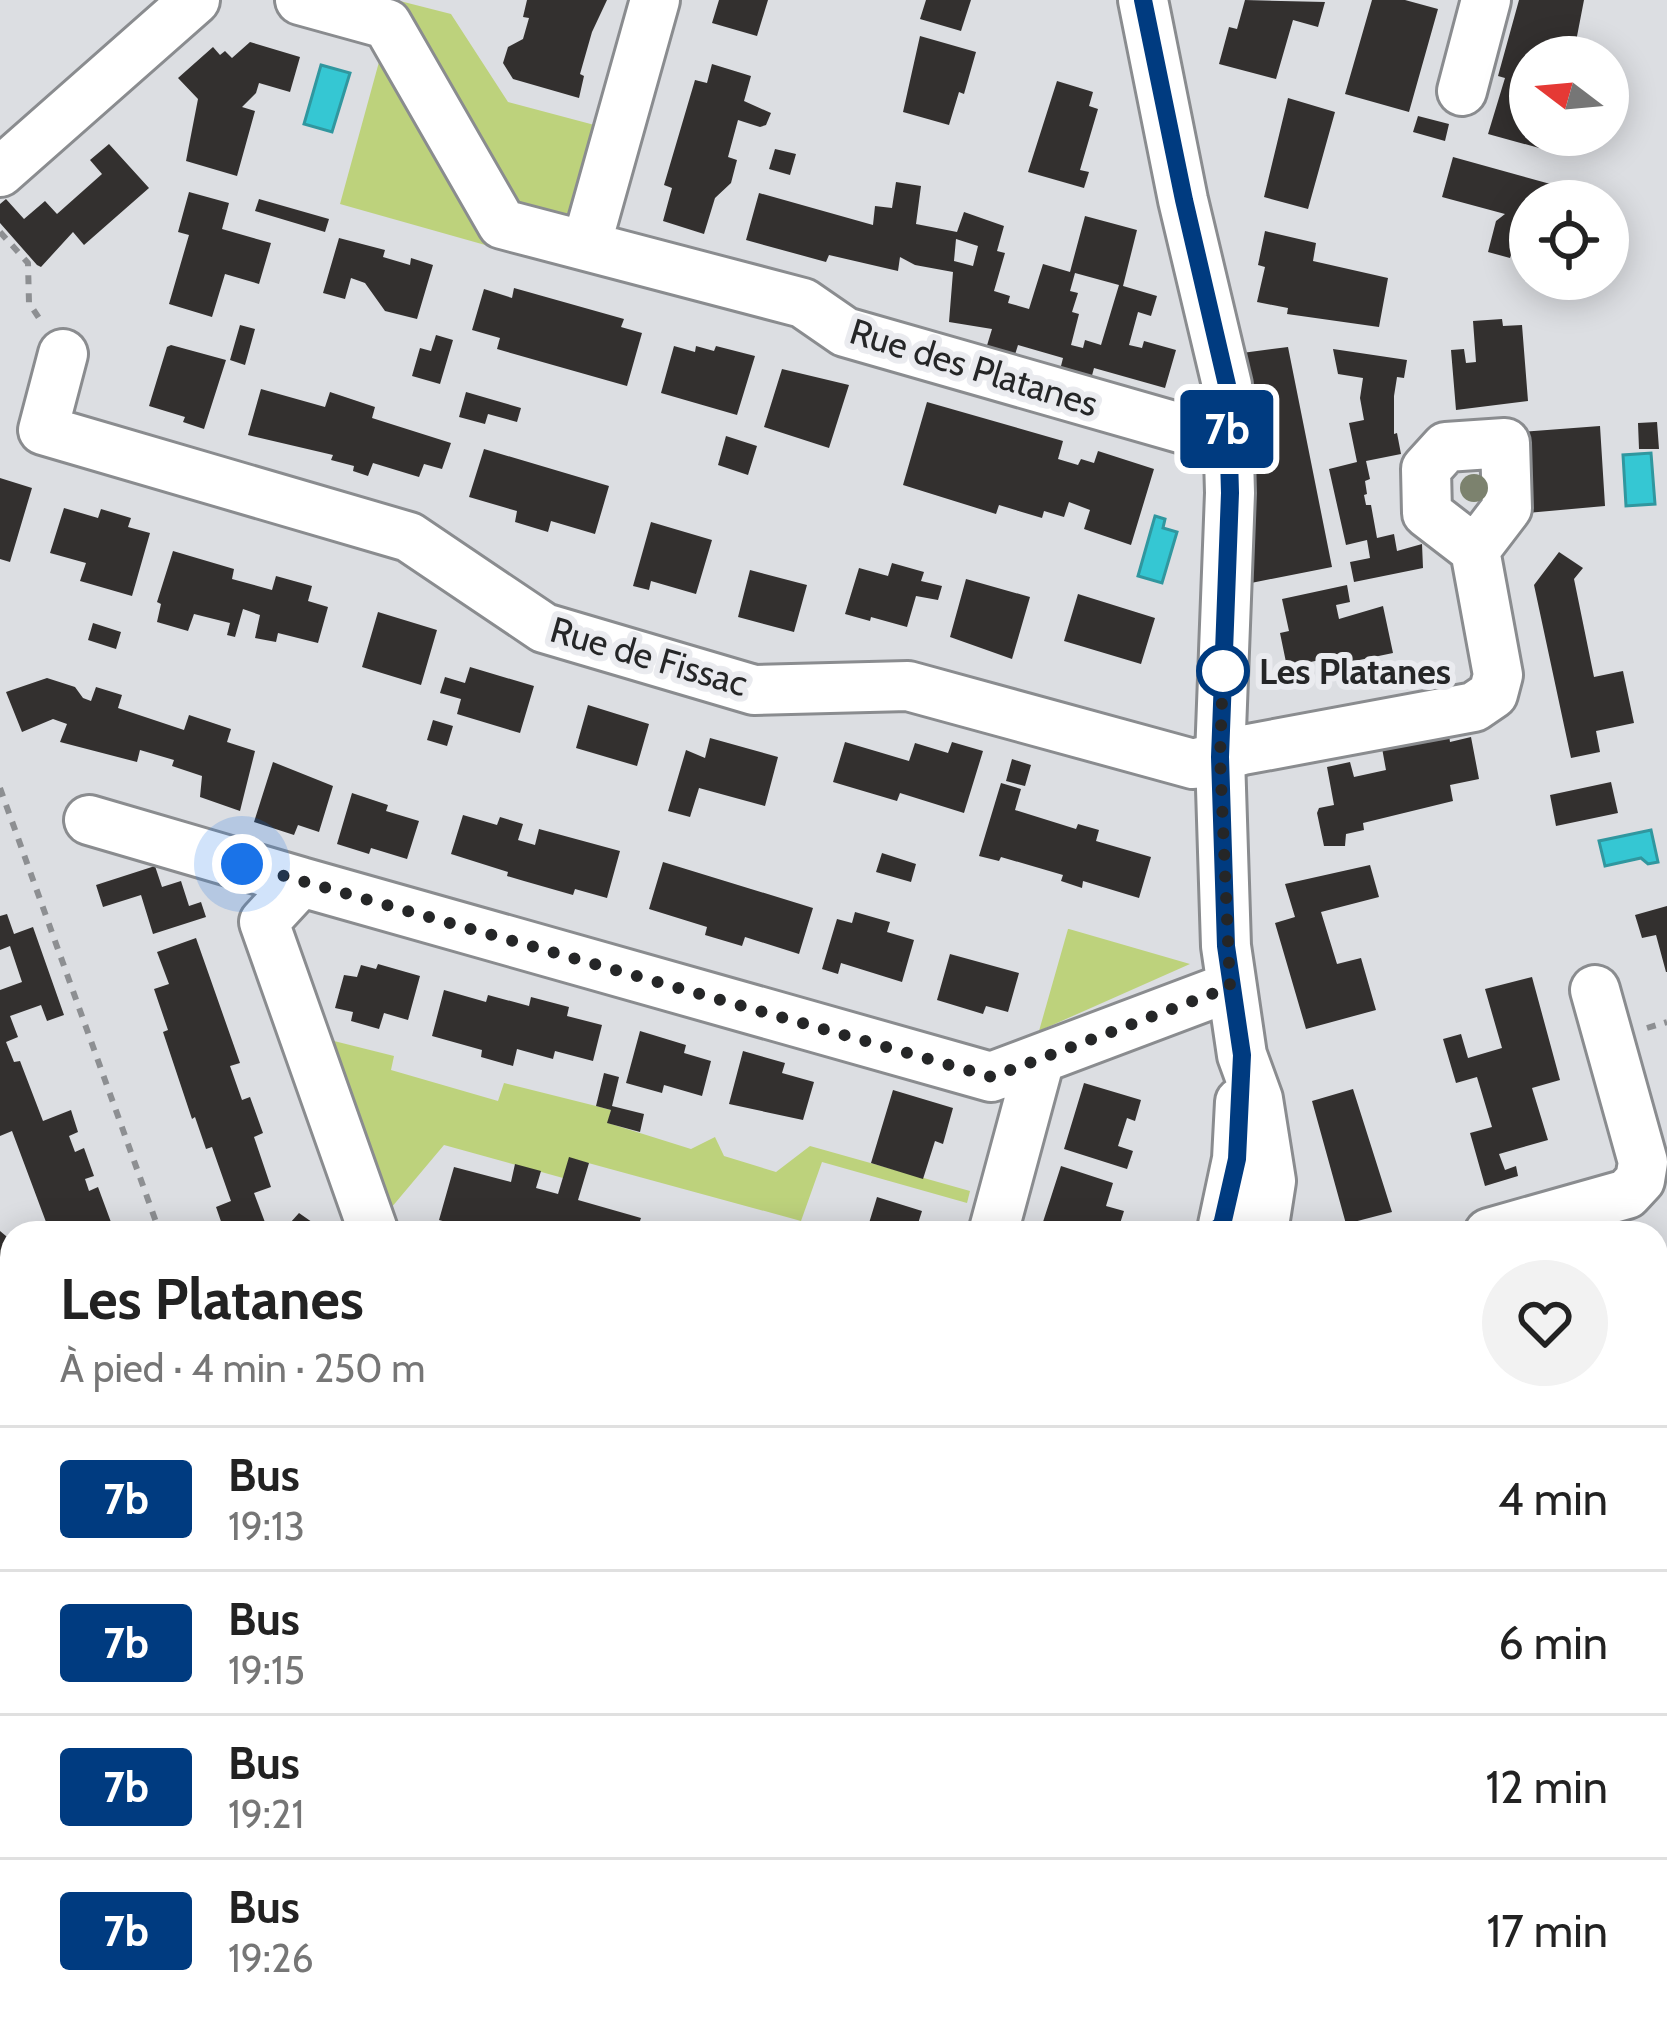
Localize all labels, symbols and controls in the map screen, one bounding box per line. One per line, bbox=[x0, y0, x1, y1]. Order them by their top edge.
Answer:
north arrow bbox=[1509, 36, 1629, 156]
map controls bbox=[1509, 36, 1629, 300]
button: locate bbox=[1509, 180, 1629, 300]
street label: Rue des Platanes bbox=[845, 308, 1103, 426]
line badge: 7b bbox=[1173, 390, 1281, 468]
text: 7b bbox=[1204, 403, 1250, 455]
street label: Rue de Fissac bbox=[545, 607, 753, 705]
marker: Les Platanes bbox=[1198, 646, 1248, 696]
place label: Les Platanes bbox=[1259, 649, 1451, 693]
your location bbox=[212, 834, 272, 894]
button: heart bbox=[1482, 1260, 1608, 1386]
text: Les Platanes bbox=[60, 1264, 364, 1333]
text: À pied · 4 min · 250 m bbox=[60, 1344, 425, 1392]
text: Bus bbox=[228, 1448, 300, 1502]
text: 4 min bbox=[1498, 1472, 1608, 1526]
text: 7b bbox=[103, 1473, 149, 1525]
text: 19:13 bbox=[228, 1502, 305, 1550]
text: Bus bbox=[228, 1592, 300, 1646]
text: 6 min bbox=[1498, 1616, 1608, 1670]
text: 7b bbox=[103, 1617, 149, 1669]
text: 19:15 bbox=[228, 1646, 305, 1694]
text: Bus bbox=[228, 1736, 300, 1790]
text: 12 min bbox=[1485, 1760, 1608, 1814]
text: 7b bbox=[103, 1761, 149, 1813]
text: 19:21 bbox=[228, 1790, 304, 1838]
text: Bus bbox=[228, 1880, 300, 1934]
text: 17 min bbox=[1486, 1904, 1608, 1958]
text: 7b bbox=[103, 1905, 149, 1957]
text: 19:26 bbox=[228, 1934, 314, 1982]

